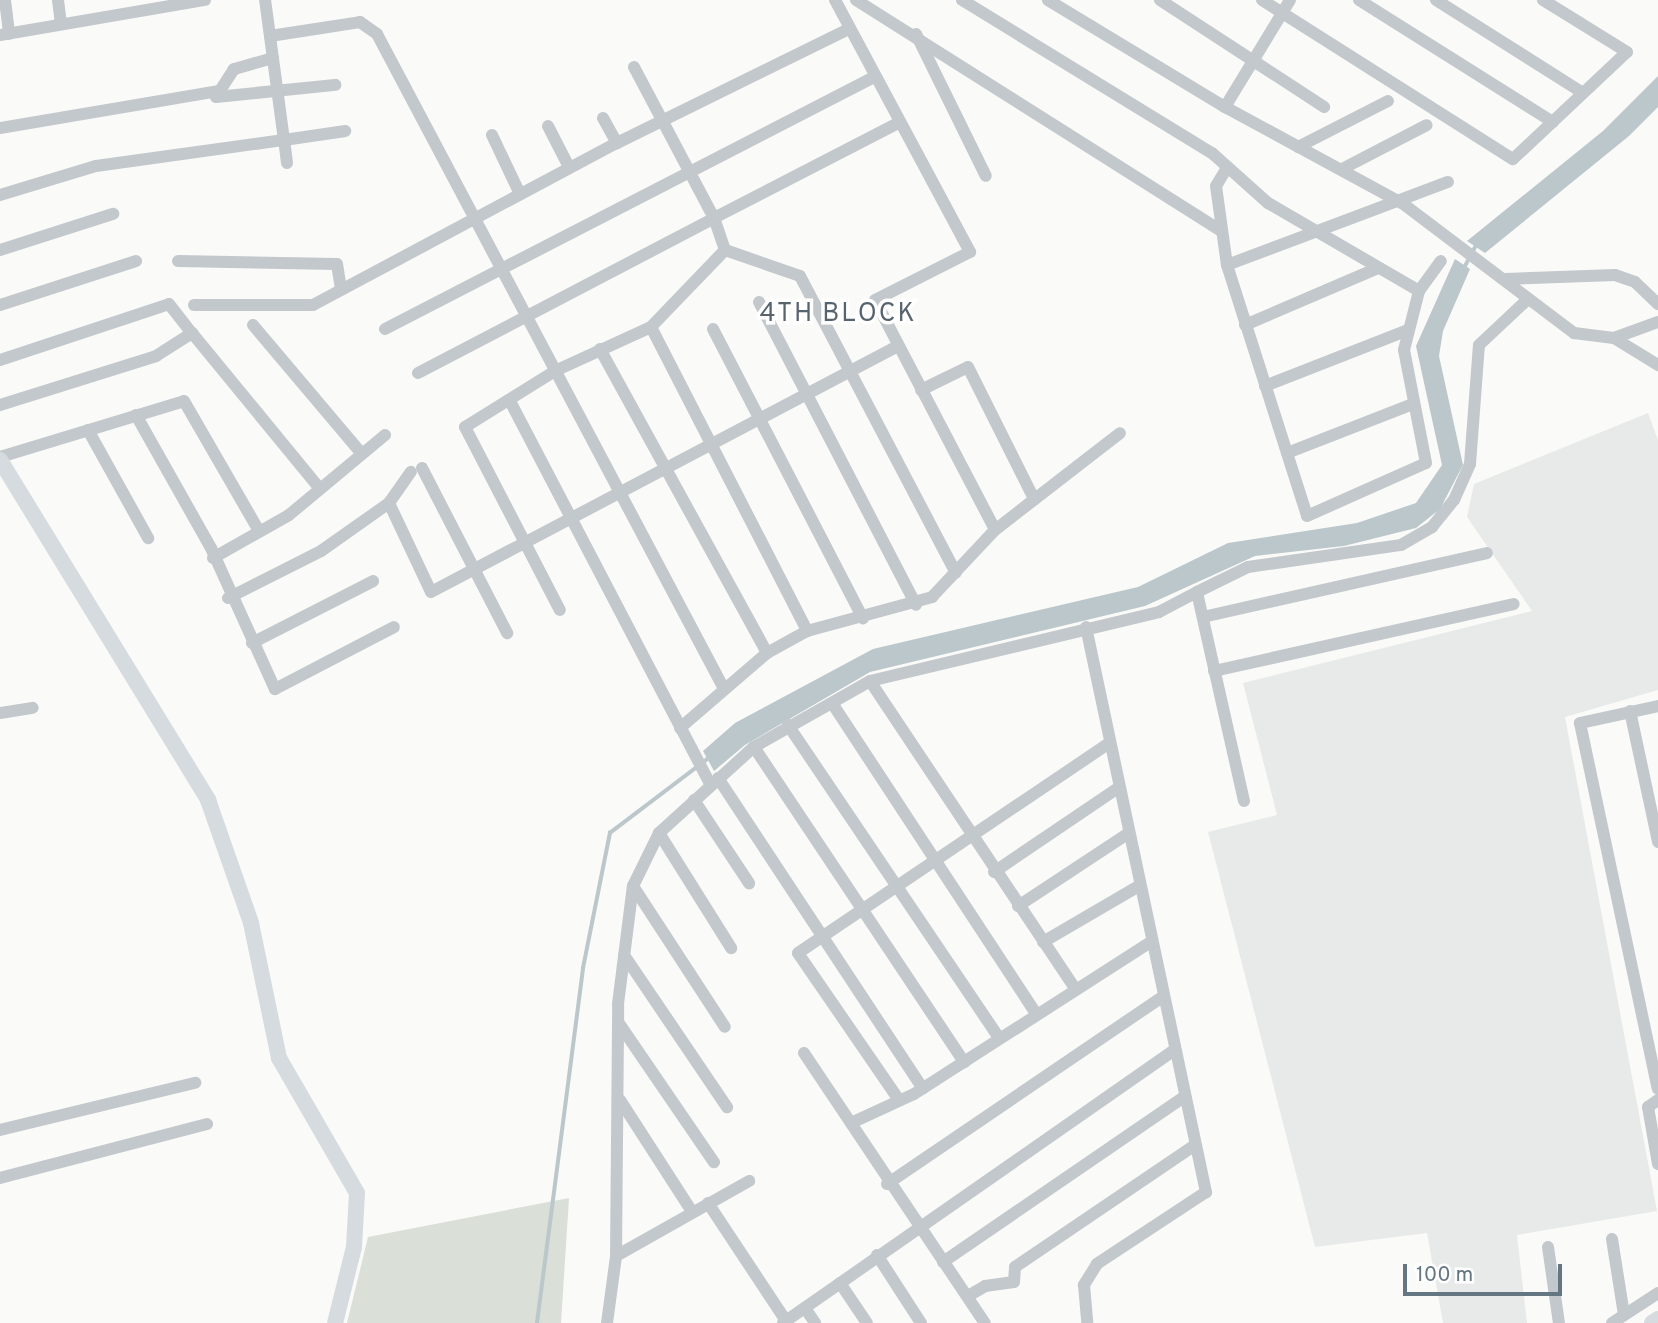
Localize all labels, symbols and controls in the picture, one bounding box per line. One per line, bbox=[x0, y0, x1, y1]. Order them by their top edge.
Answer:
district label: 4TH BLOCK bbox=[761, 299, 915, 331]
scale bar bbox=[1406, 1250, 1565, 1294]
text: 100 m bbox=[1416, 1262, 1473, 1289]

